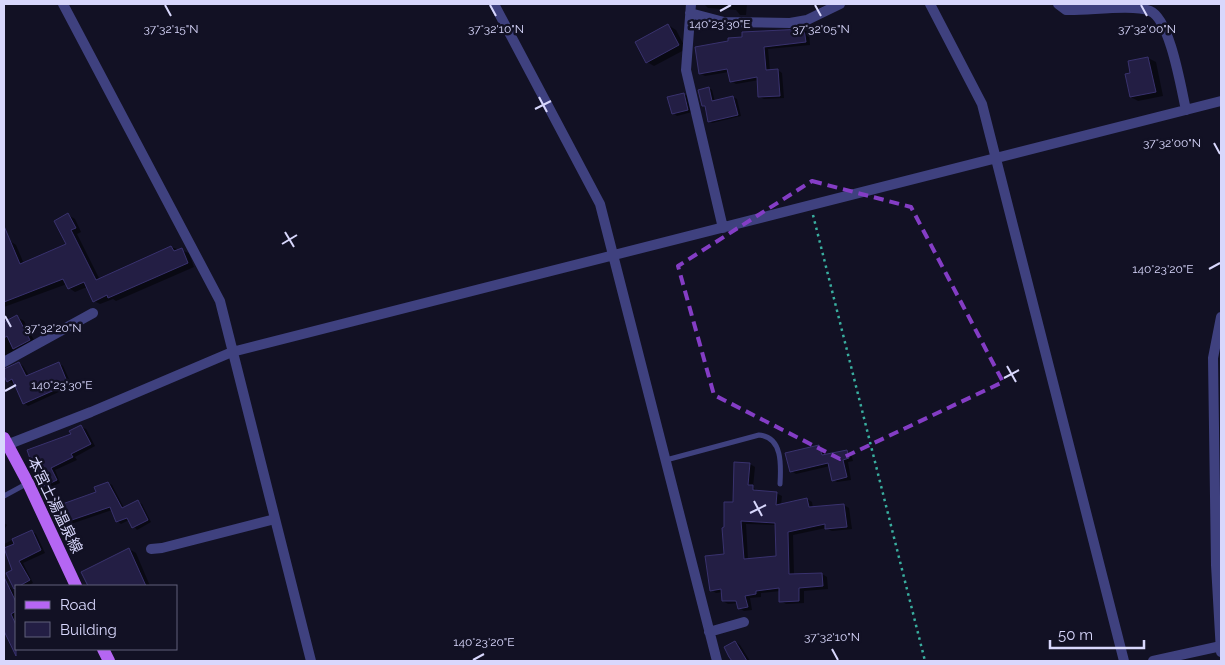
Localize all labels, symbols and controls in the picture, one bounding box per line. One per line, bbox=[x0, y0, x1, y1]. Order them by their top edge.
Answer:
text: 140°23'30"E bbox=[689, 17, 751, 31]
text: 37°32'15"N bbox=[143, 22, 199, 36]
text: 37°32'10"N bbox=[468, 22, 524, 36]
text: 37°32'05"N bbox=[792, 22, 850, 36]
text: 37°32'00"N bbox=[1118, 22, 1176, 36]
text: 37°32'00"N bbox=[1143, 136, 1201, 150]
text: 140°23'20"E bbox=[1132, 262, 1194, 276]
text: 37°32'20"N bbox=[24, 321, 82, 335]
text: 140°23'30"E bbox=[31, 378, 93, 392]
street label: 本宮土湯温泉線 bbox=[24, 454, 86, 556]
legend bbox=[15, 585, 178, 650]
text: Road bbox=[60, 596, 96, 614]
scale bar bbox=[1050, 618, 1144, 650]
text: Building bbox=[60, 621, 117, 639]
text: 50 m bbox=[1058, 626, 1093, 644]
text: 37°32'10"N bbox=[804, 630, 860, 644]
text: 140°23'20"E bbox=[453, 635, 515, 649]

